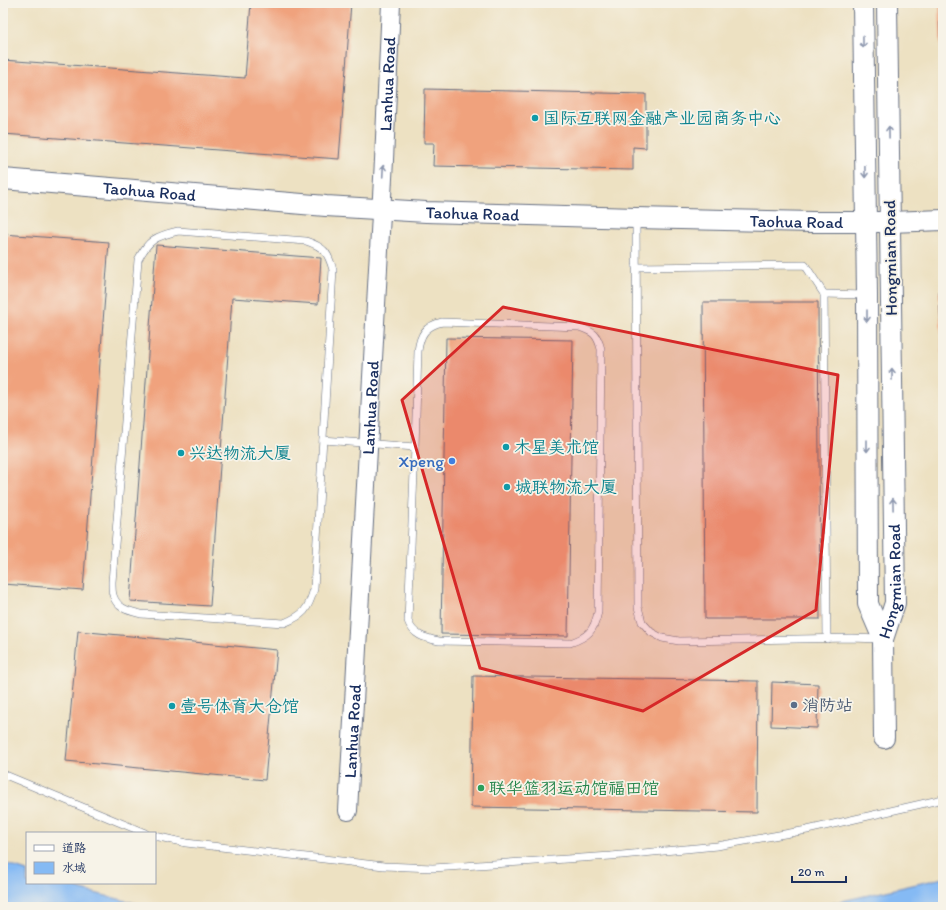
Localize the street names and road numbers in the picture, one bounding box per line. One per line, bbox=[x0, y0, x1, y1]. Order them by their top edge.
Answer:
street label: Lanhua Road bbox=[375, 36, 400, 132]
street label: Taohua Road bbox=[102, 177, 198, 205]
street label: Hongmian Road bbox=[879, 200, 901, 316]
street label: Taohua Road bbox=[426, 202, 520, 225]
street label: Taohua Road bbox=[749, 211, 844, 232]
street label: Lanhua Road bbox=[358, 359, 383, 455]
street label: Hongmian Road bbox=[874, 524, 905, 641]
street label: Lanhua Road bbox=[340, 683, 365, 779]

